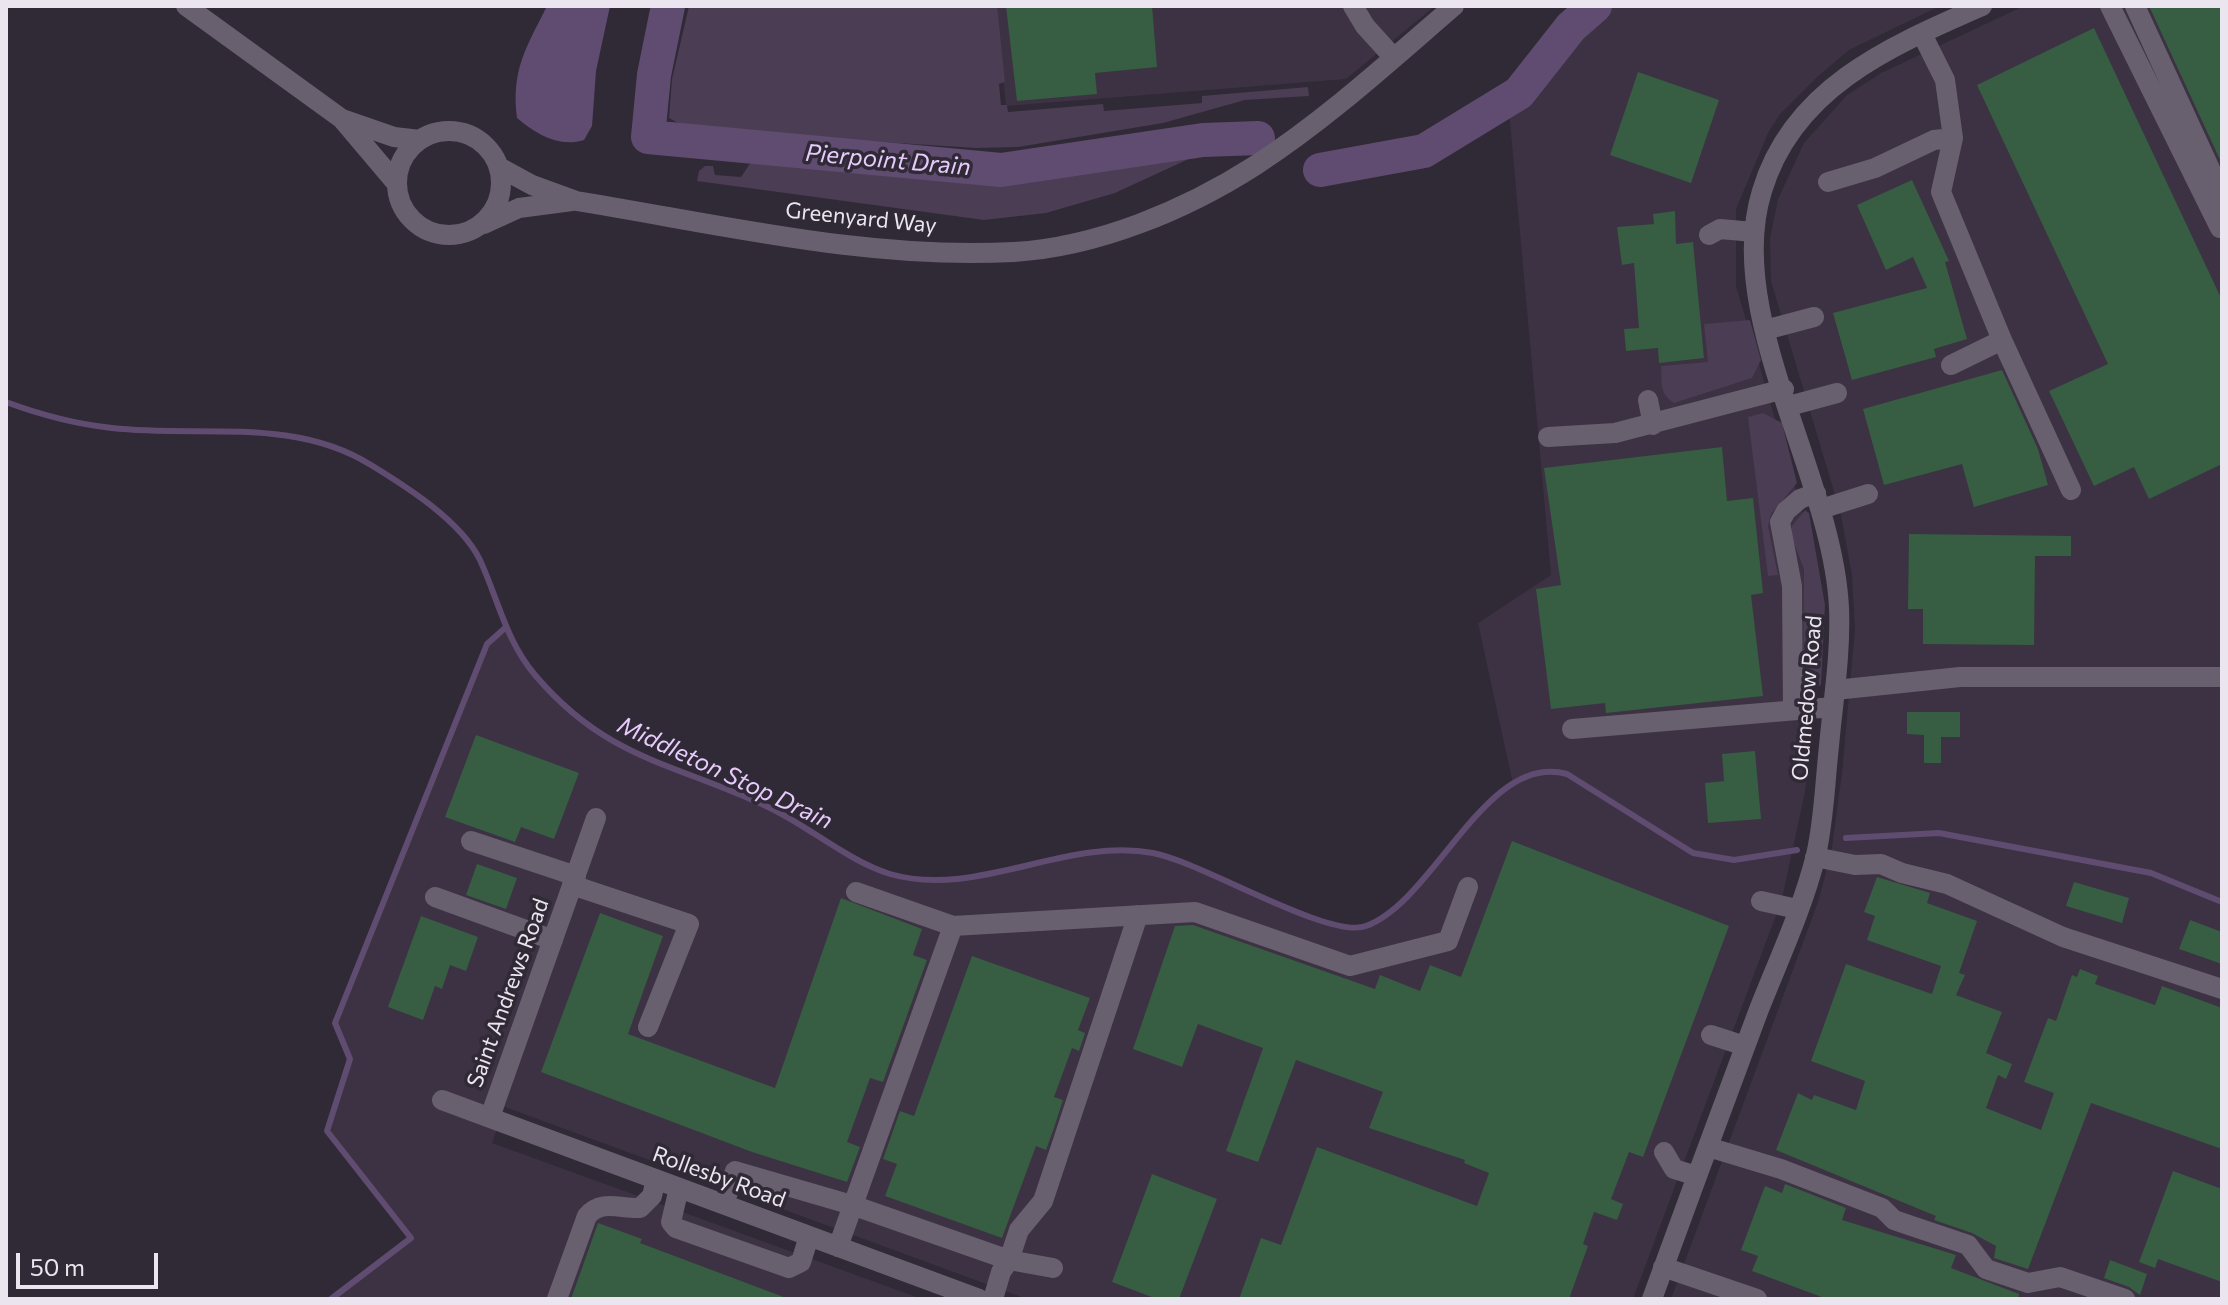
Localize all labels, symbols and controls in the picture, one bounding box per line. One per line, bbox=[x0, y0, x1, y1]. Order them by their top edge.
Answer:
water label: Pierpoint Drain bbox=[804, 138, 972, 182]
street label: Greenyard Way bbox=[784, 197, 938, 239]
street label: Oldmedow Road bbox=[1787, 614, 1827, 782]
water label: Middleton Stop Drain bbox=[613, 711, 837, 835]
street label: Saint Andrews Road bbox=[462, 895, 554, 1091]
street label: Rollesby Road bbox=[649, 1141, 789, 1213]
scale bar bbox=[20, 1237, 162, 1287]
text: 50 m bbox=[30, 1252, 85, 1281]

